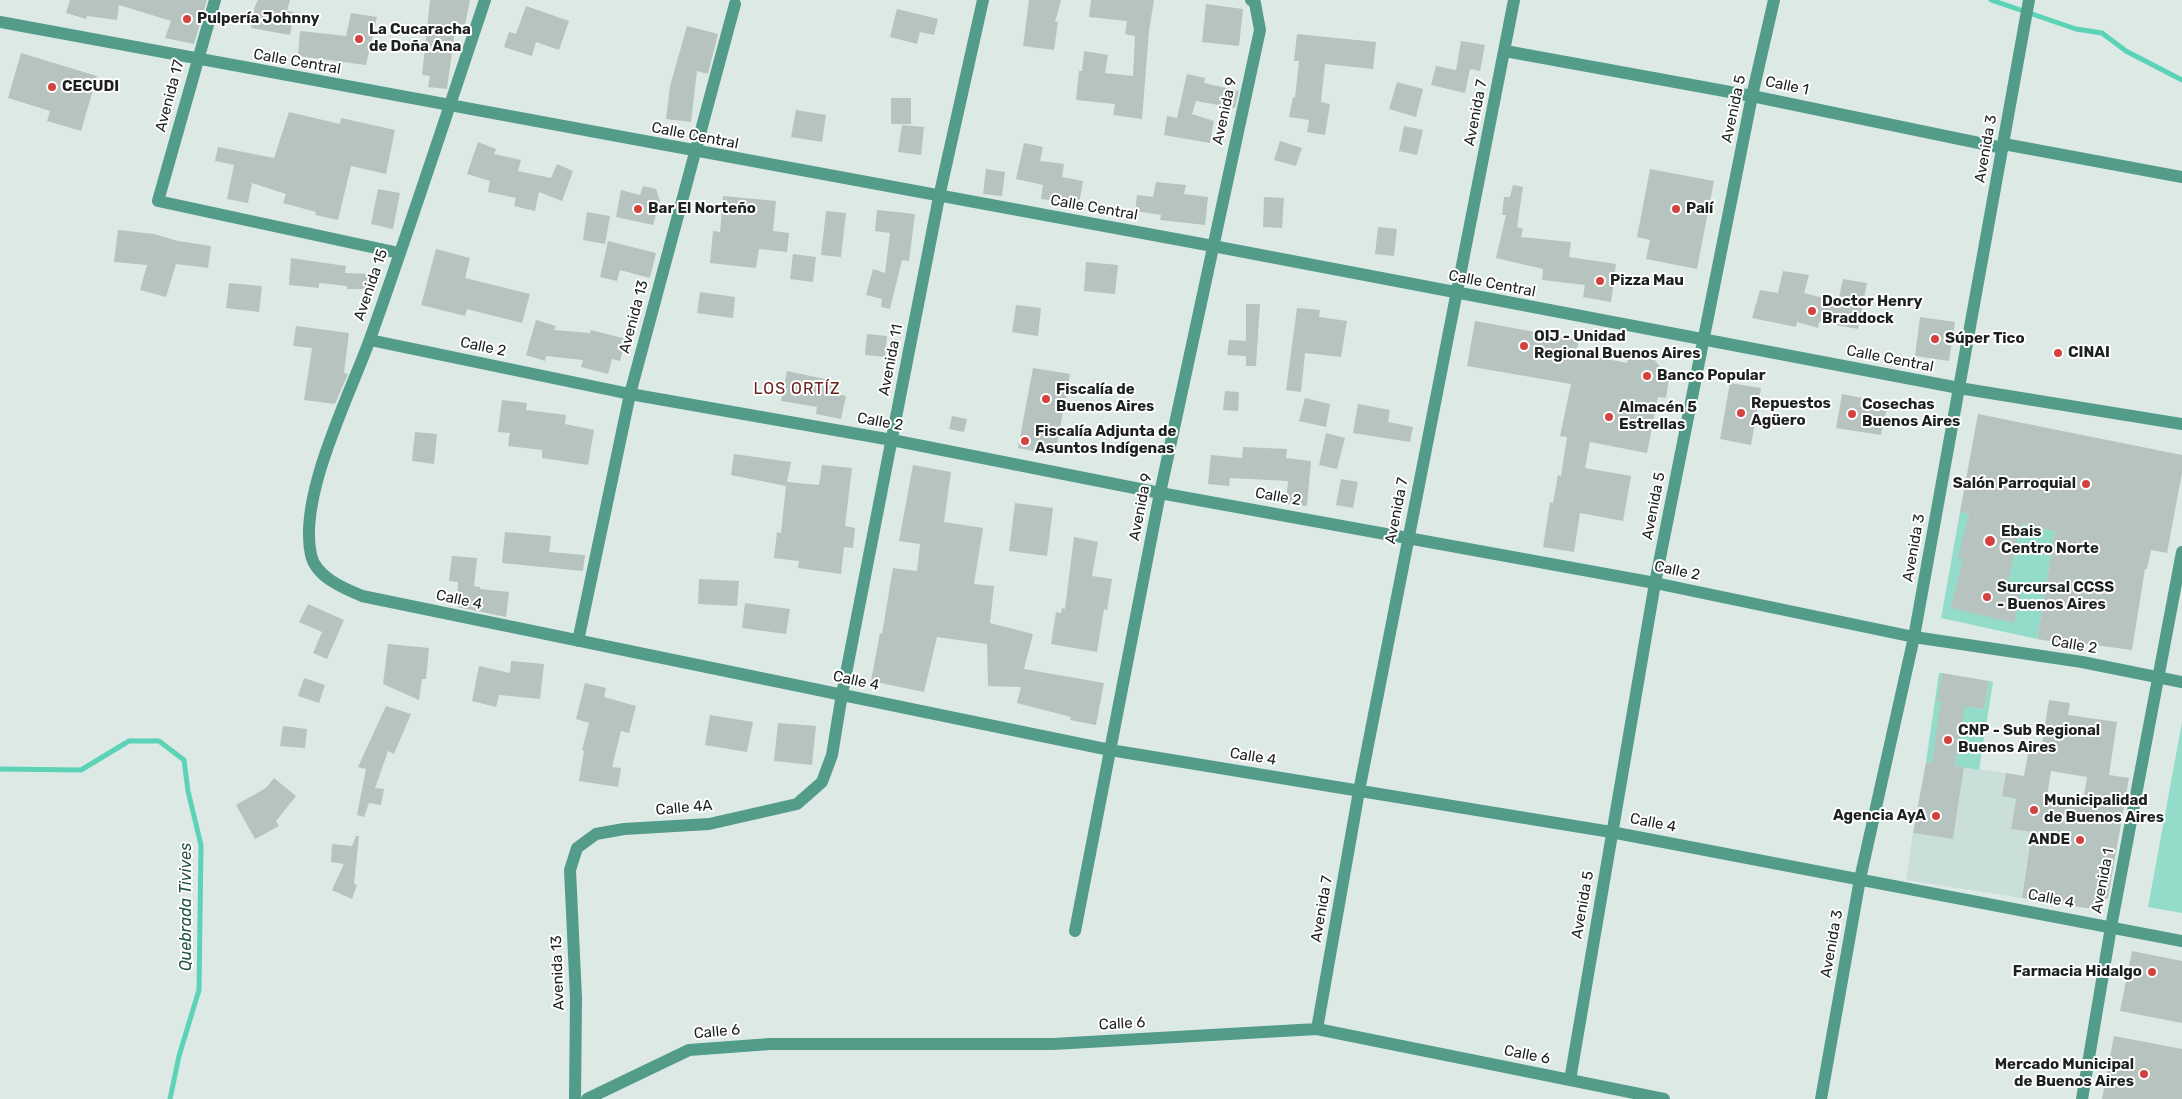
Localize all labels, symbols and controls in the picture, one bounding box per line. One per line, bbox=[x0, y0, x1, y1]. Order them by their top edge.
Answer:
place label: Pulpería Johnny bbox=[197, 10, 320, 28]
marker: Pulpería Johnny bbox=[181, 13, 193, 25]
place label: La Cucaracha de Doña Ana bbox=[369, 21, 471, 56]
marker: La Cucaracha de Doña Ana bbox=[353, 33, 365, 45]
street label: Calle Central bbox=[252, 45, 342, 79]
street label: Avenida 17 bbox=[152, 58, 188, 134]
street label: Calle 1 bbox=[1764, 73, 1810, 99]
street label: Avenida 5 bbox=[1718, 74, 1750, 144]
street label: Avenida 9 bbox=[1209, 76, 1241, 146]
place label: CECUDI bbox=[62, 78, 119, 96]
street label: Avenida 7 bbox=[1461, 78, 1491, 148]
marker: CECUDI bbox=[46, 81, 58, 93]
street label: Avenida 3 bbox=[1971, 114, 2001, 184]
street label: Calle Central bbox=[650, 119, 740, 153]
street label: Calle Central bbox=[1049, 191, 1139, 225]
place label: Bar El Norteño bbox=[648, 200, 756, 218]
place label: Palí bbox=[1686, 200, 1713, 218]
marker: Bar El Norteño bbox=[632, 203, 644, 215]
marker: Palí bbox=[1670, 203, 1682, 215]
street label: Avenida 15 bbox=[350, 247, 392, 323]
street label: Calle Central bbox=[1447, 267, 1537, 301]
place label: Pizza Mau bbox=[1610, 272, 1684, 290]
marker: Pizza Mau bbox=[1594, 275, 1606, 287]
street label: Avenida 13 bbox=[616, 278, 652, 356]
place label: Doctor Henry Braddock bbox=[1822, 293, 1922, 328]
marker: Doctor Henry Braddock bbox=[1806, 305, 1818, 317]
street label: Avenida 11 bbox=[875, 323, 907, 397]
place label: OIJ - Unidad Regional Buenos Aires bbox=[1534, 328, 1700, 363]
place label: Súper Tico bbox=[1945, 330, 2025, 348]
street label: Calle 2 bbox=[458, 333, 508, 361]
marker: Súper Tico bbox=[1929, 333, 1941, 345]
marker: OIJ - Unidad Regional Buenos Aires bbox=[1518, 340, 1530, 352]
street label: Calle Central bbox=[1845, 342, 1935, 376]
place label: CINAI bbox=[2068, 344, 2110, 362]
marker: CINAI bbox=[2052, 347, 2064, 359]
place label: Banco Popular bbox=[1657, 367, 1766, 385]
marker: Banco Popular bbox=[1641, 370, 1653, 382]
district label: LOS ORTÍZ bbox=[752, 379, 842, 399]
place label: Fiscalía de Buenos Aires bbox=[1056, 381, 1154, 416]
marker: Fiscalía de Buenos Aires bbox=[1040, 393, 1052, 405]
place label: Repuestos Agüero bbox=[1751, 395, 1831, 430]
place label: Cosechas Buenos Aires bbox=[1862, 396, 1960, 431]
place label: Almacén 5 Estrellas bbox=[1619, 399, 1697, 434]
marker: Repuestos Agüero bbox=[1735, 407, 1747, 419]
marker: Cosechas Buenos Aires bbox=[1846, 408, 1858, 420]
street label: Calle 2 bbox=[856, 409, 904, 435]
marker: Almacén 5 Estrellas bbox=[1603, 411, 1615, 423]
place label: Fiscalía Adjunta de Asuntos Indígenas bbox=[1035, 423, 1176, 458]
marker: Fiscalía Adjunta de Asuntos Indígenas bbox=[1019, 435, 1031, 447]
street label: Avenida 5 bbox=[1639, 471, 1669, 541]
street label: Avenida 9 bbox=[1126, 472, 1156, 542]
place label: Salón Parroquial bbox=[1953, 475, 2076, 493]
street label: Avenida 7 bbox=[1382, 476, 1412, 546]
marker: Salón Parroquial bbox=[2080, 478, 2092, 490]
street label: Calle 2 bbox=[1254, 484, 1302, 510]
street label: Avenida 3 bbox=[1899, 513, 1929, 583]
place label: Ebais Centro Norte bbox=[2001, 523, 2099, 558]
marker: Ebais Centro Norte bbox=[1983, 534, 1997, 548]
street label: Calle 2 bbox=[1652, 557, 1702, 585]
place label: Surcursal CCSS - Buenos Aires bbox=[1997, 579, 2114, 614]
street label: Calle 4 bbox=[434, 586, 484, 614]
marker: Surcursal CCSS - Buenos Aires bbox=[1981, 591, 1993, 603]
street label: Calle 2 bbox=[2050, 632, 2098, 658]
street label: Calle 4 bbox=[831, 667, 881, 695]
place label: CNP - Sub Regional Buenos Aires bbox=[1958, 722, 2100, 757]
marker: CNP - Sub Regional Buenos Aires bbox=[1942, 734, 1954, 746]
street label: Calle 4 bbox=[1228, 744, 1278, 770]
place label: Municipalidad de Buenos Aires bbox=[2044, 792, 2164, 827]
street label: Calle 4A bbox=[655, 797, 713, 819]
marker: Municipalidad de Buenos Aires bbox=[2028, 804, 2040, 816]
place label: Agencia AyA bbox=[1833, 807, 1926, 825]
street label: Calle 4 bbox=[1628, 810, 1678, 836]
marker: Agencia AyA bbox=[1930, 810, 1942, 822]
place label: ANDE bbox=[2028, 831, 2070, 849]
marker: ANDE bbox=[2074, 834, 2086, 846]
water label: Quebrada Tivives bbox=[176, 843, 196, 971]
street label: Avenida 1 bbox=[2088, 847, 2118, 915]
street label: Avenida 5 bbox=[1568, 870, 1598, 940]
street label: Avenida 7 bbox=[1307, 874, 1337, 944]
street label: Calle 4 bbox=[2026, 886, 2076, 912]
street label: Avenida 3 bbox=[1817, 909, 1847, 979]
street label: Avenida 13 bbox=[548, 935, 568, 1011]
place label: Farmacia Hidalgo bbox=[2013, 963, 2142, 981]
marker: Farmacia Hidalgo bbox=[2146, 966, 2158, 978]
street label: Calle 6 bbox=[1098, 1014, 1146, 1034]
street label: Calle 6 bbox=[693, 1021, 741, 1043]
street label: Calle 6 bbox=[1502, 1042, 1552, 1068]
place label: Mercado Municipal de Buenos Aires bbox=[1995, 1056, 2134, 1091]
marker: Mercado Municipal de Buenos Aires bbox=[2138, 1068, 2150, 1080]

